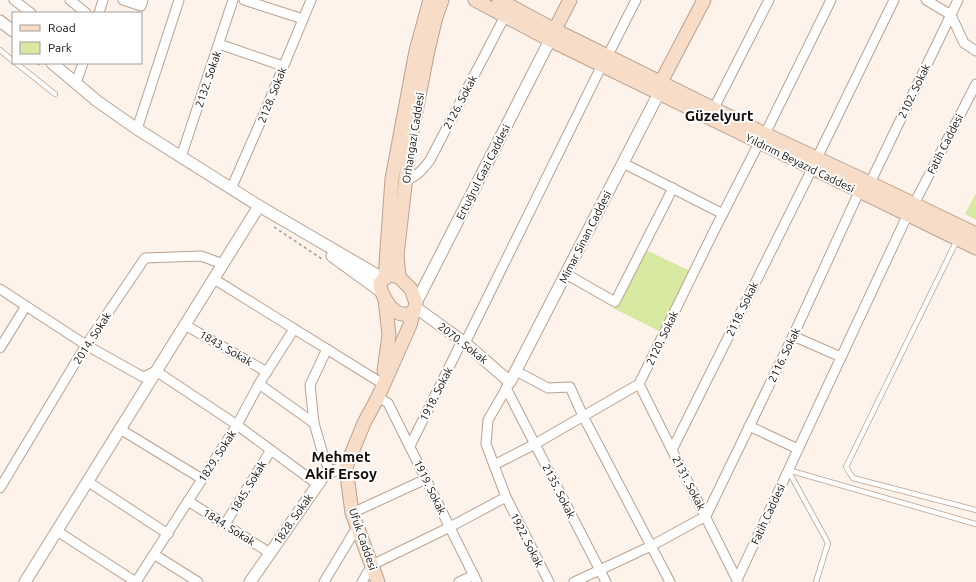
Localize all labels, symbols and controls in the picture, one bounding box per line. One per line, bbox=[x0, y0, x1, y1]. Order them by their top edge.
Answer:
legend bbox=[12, 12, 142, 64]
text: Road bbox=[48, 21, 76, 34]
text: Park bbox=[48, 41, 72, 54]
street label: 2132. Sokak bbox=[193, 49, 223, 109]
street label: 2102. Sokak bbox=[896, 61, 933, 120]
street label: 2128. Sokak bbox=[255, 65, 289, 125]
street label: 2126. Sokak bbox=[441, 73, 479, 131]
street label: Orhangazi Caddesi bbox=[400, 92, 426, 184]
district label: Güzelyurt bbox=[685, 107, 754, 124]
street label: Fatih Caddesi bbox=[925, 112, 965, 176]
street label: Ertuğrul Gazi Caddesi bbox=[454, 122, 512, 222]
street label: Yıldırım Beyazıd Caddesi bbox=[744, 131, 856, 195]
street label: Mimar Sinan Caddesi bbox=[556, 189, 614, 285]
street label: 2118. Sokak bbox=[724, 279, 761, 338]
street label: 2120. Sokak bbox=[644, 308, 681, 367]
street label: 2014. Sokak bbox=[71, 310, 113, 366]
street label: 2070. Sokak bbox=[436, 320, 490, 366]
street label: 2116. Sokak bbox=[766, 325, 803, 384]
street label: 1843. Sokak bbox=[197, 328, 255, 368]
street label: 1918. Sokak bbox=[417, 365, 455, 423]
street label: 1829. Sokak bbox=[196, 428, 238, 484]
district label: Mehmet Akif Ersoy bbox=[305, 448, 377, 482]
street label: 2131. Sokak bbox=[670, 454, 708, 512]
street label: 1845. Sokak bbox=[228, 458, 269, 515]
street label: 1919. Sokak bbox=[412, 458, 449, 517]
street label: 2135. Sokak bbox=[540, 462, 578, 520]
street label: Fatih Caddesi bbox=[749, 482, 787, 546]
street label: 1828. Sokak bbox=[271, 491, 315, 547]
street label: 1844. Sokak bbox=[201, 506, 258, 548]
street label: Ufuk Caddesi bbox=[347, 506, 379, 572]
street label: 1922. Sokak bbox=[508, 511, 546, 569]

